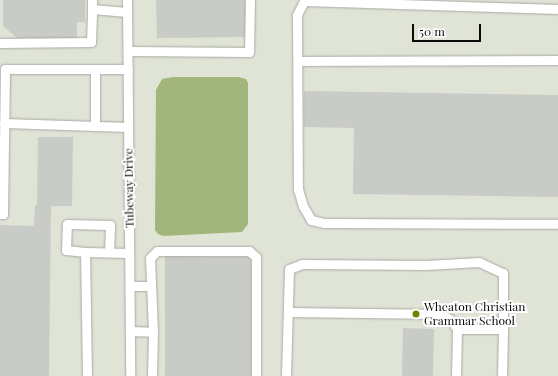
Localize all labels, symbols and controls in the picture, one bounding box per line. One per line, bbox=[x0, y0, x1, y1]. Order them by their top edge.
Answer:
scale bar bbox=[414, 16, 483, 42]
text: 50 m bbox=[419, 23, 445, 39]
street label: Tubeway Drive bbox=[121, 148, 137, 228]
place label: Wheaton Christian Grammar School bbox=[424, 300, 525, 328]
marker: Wheaton Christian Grammar School bbox=[411, 309, 421, 319]

